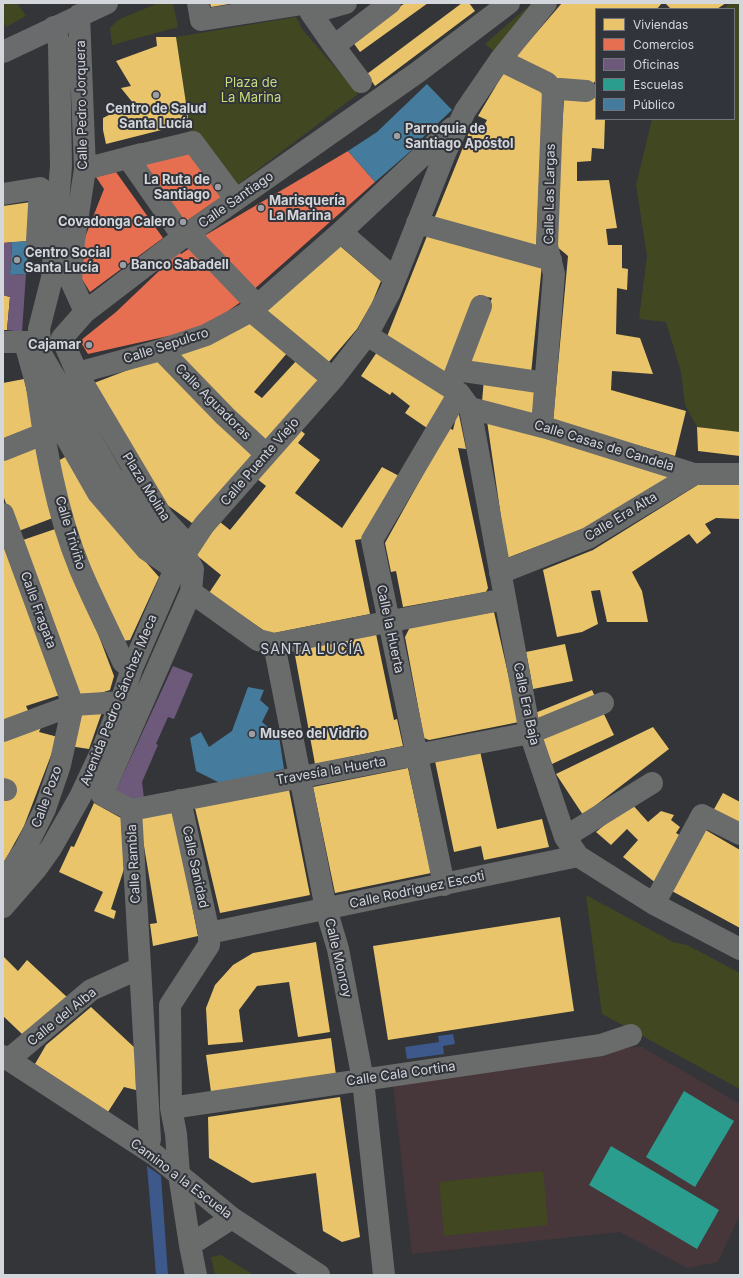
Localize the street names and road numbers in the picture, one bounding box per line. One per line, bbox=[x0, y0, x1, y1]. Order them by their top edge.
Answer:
street label: Calle Pedro Jorquera bbox=[73, 40, 91, 170]
street label: Calle Las Largas bbox=[541, 143, 559, 245]
street label: Calle Santiago bbox=[195, 168, 277, 232]
street label: Calle Sepulcro bbox=[121, 325, 211, 367]
street label: Calle Aguadoras bbox=[172, 361, 254, 443]
street label: Calle Puente Viejo bbox=[218, 415, 302, 509]
street label: Calle Casas de Candela bbox=[532, 417, 676, 475]
street label: Plaza Molina bbox=[119, 450, 173, 524]
street label: Calle Era Alta bbox=[582, 489, 660, 545]
street label: Calle Triviño bbox=[51, 494, 89, 572]
street label: Calle Fragata bbox=[17, 569, 59, 651]
street label: Calle la Huerta bbox=[373, 583, 407, 675]
street label: Avenida Pedro Sánchez Meca bbox=[77, 612, 161, 788]
street label: Calle Era Baja bbox=[510, 661, 542, 747]
street label: Travesía la Huerta bbox=[275, 754, 387, 788]
street label: Calle Pozo bbox=[29, 764, 65, 830]
street label: Calle Rambla bbox=[124, 824, 144, 904]
street label: Calle Sanidad bbox=[179, 824, 211, 910]
street label: Calle Rodríguez Escoti bbox=[348, 868, 486, 912]
street label: Calle Monroy bbox=[321, 917, 355, 999]
street label: Calle del Alba bbox=[24, 984, 100, 1050]
street label: Calle Cala Cortina bbox=[345, 1059, 457, 1089]
street label: Camino a la Escuela bbox=[127, 1136, 235, 1222]

